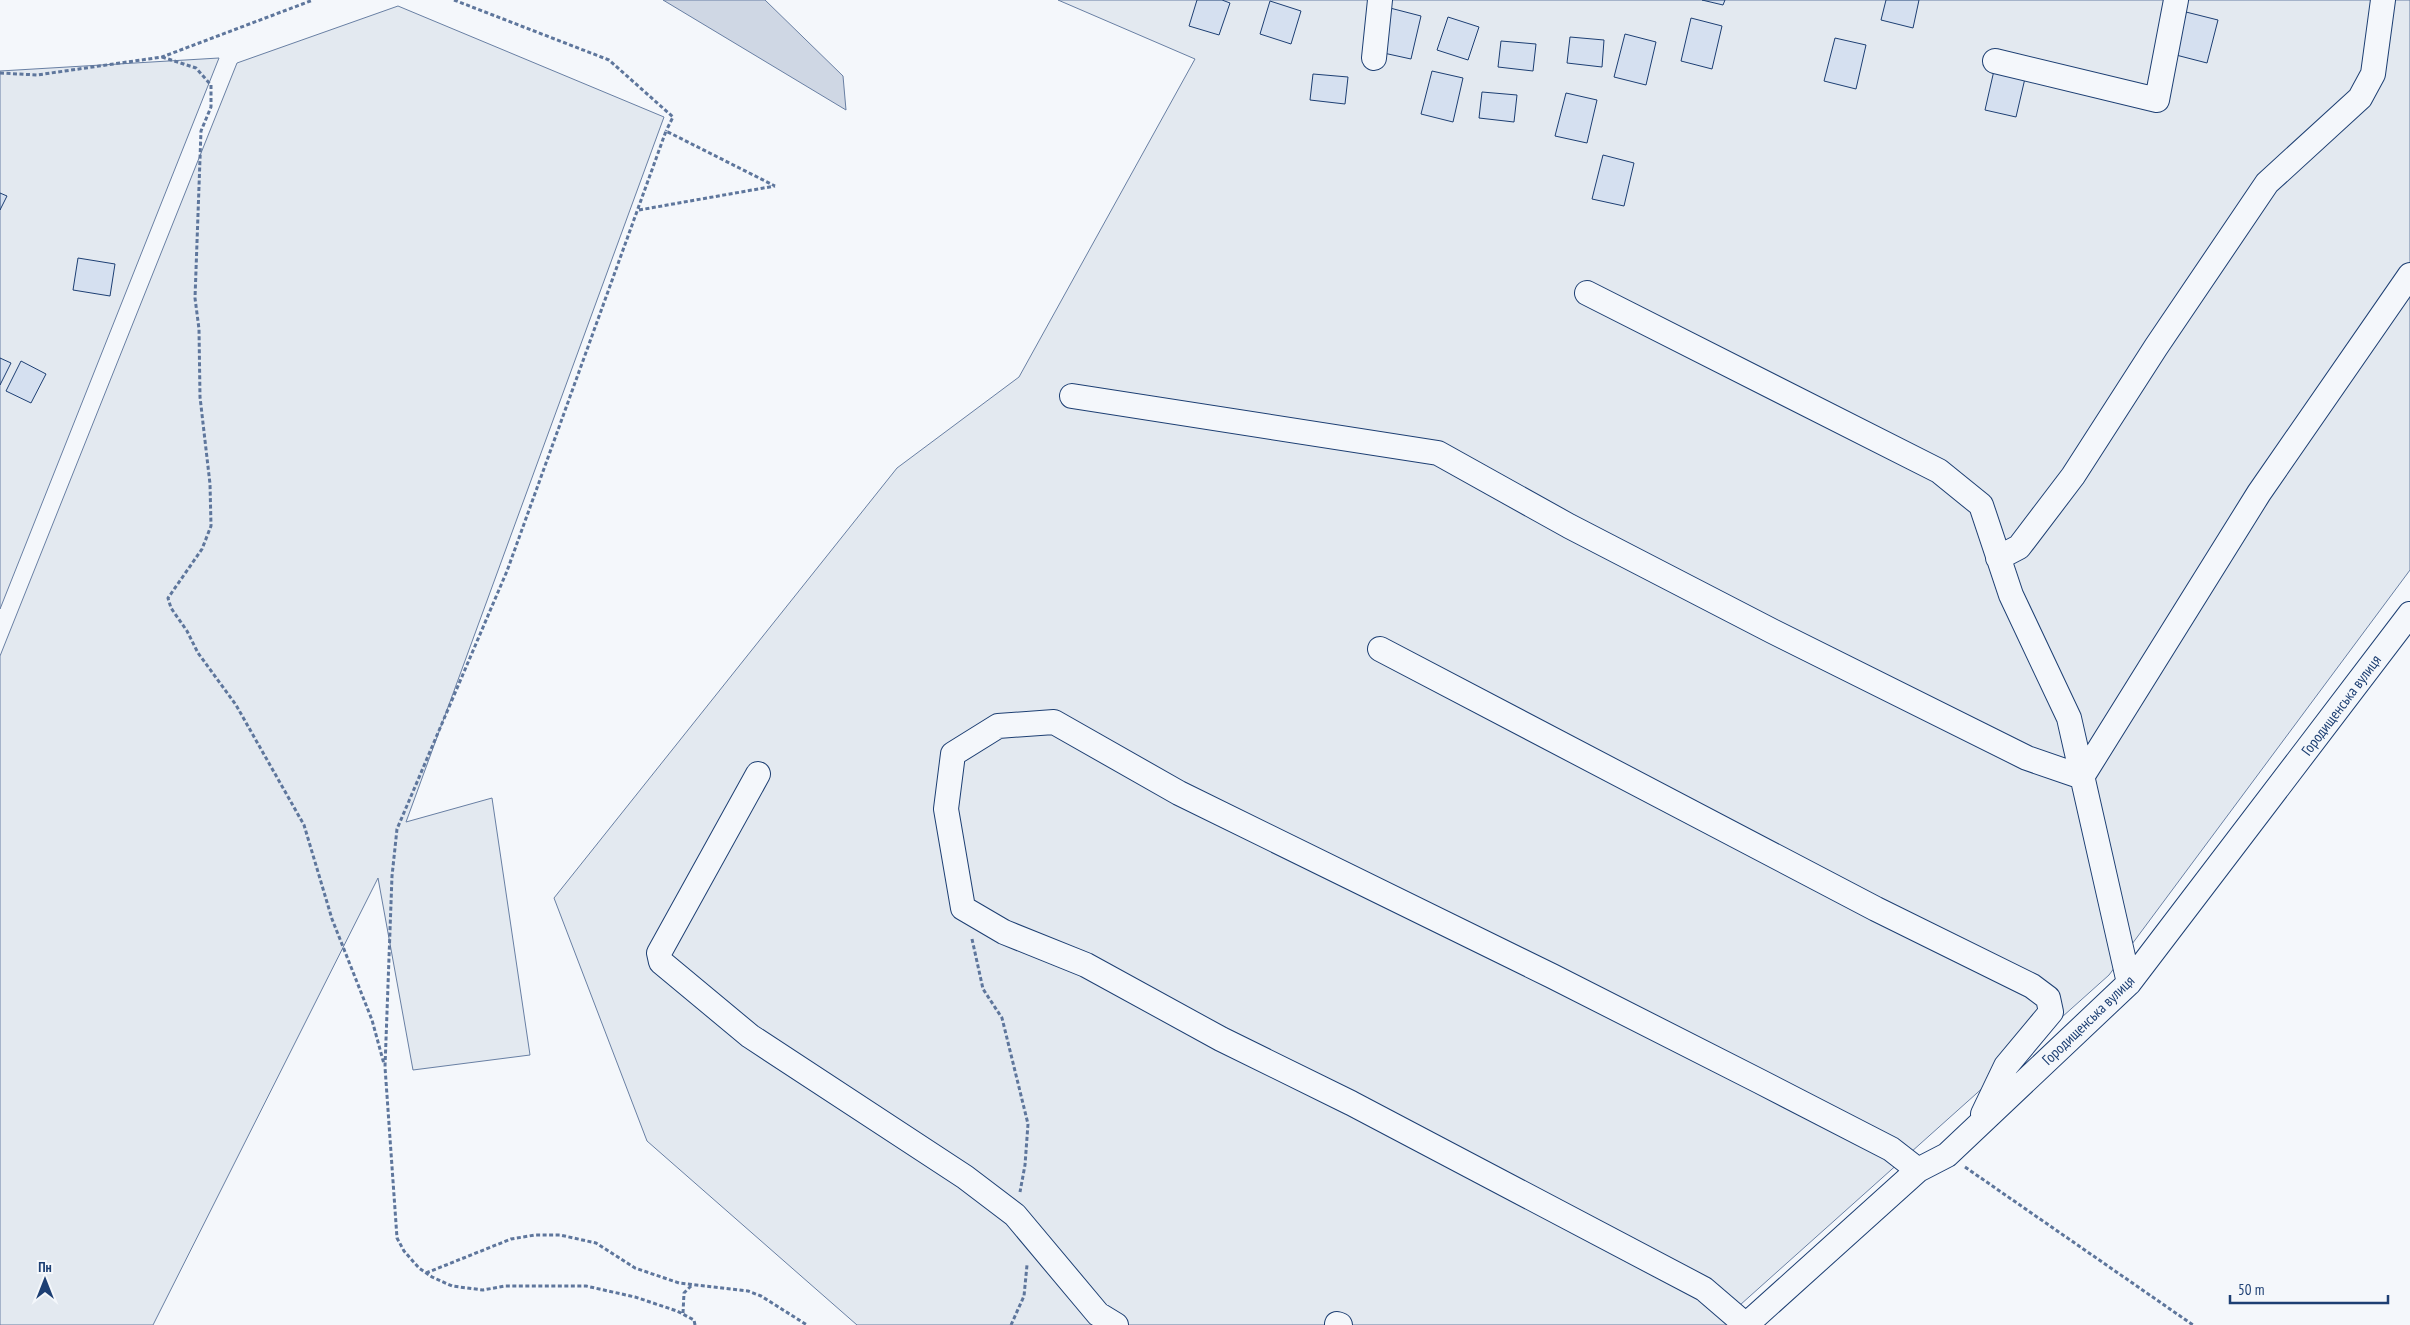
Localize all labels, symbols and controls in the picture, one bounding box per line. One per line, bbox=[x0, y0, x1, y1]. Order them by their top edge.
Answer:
street label: Городищенська вулиця bbox=[2297, 651, 2385, 759]
street label: Городищенська вулиця bbox=[2038, 971, 2138, 1069]
north arrow bbox=[20, 1255, 70, 1305]
text: Пн bbox=[38, 1258, 52, 1276]
scale bar bbox=[2230, 1272, 2388, 1304]
text: 50 m bbox=[2238, 1280, 2264, 1299]

